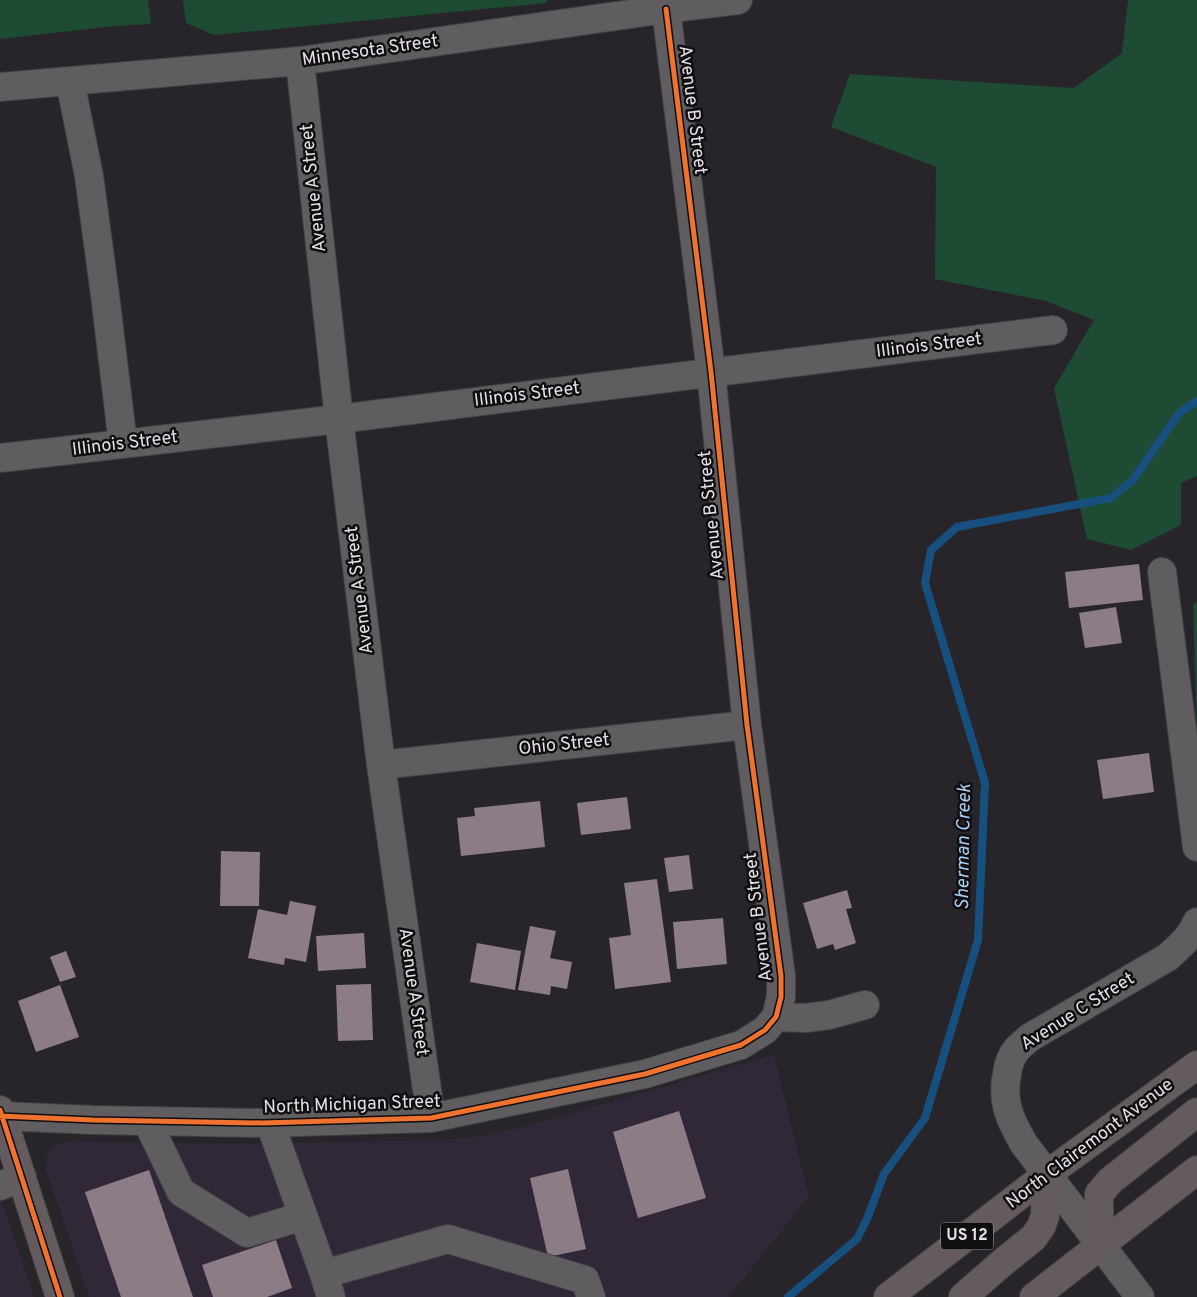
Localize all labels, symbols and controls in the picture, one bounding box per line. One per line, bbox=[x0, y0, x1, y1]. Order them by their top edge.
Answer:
street label: Minnesota Street bbox=[300, 30, 440, 72]
street label: Avenue B Street bbox=[673, 44, 711, 176]
street label: Avenue A Street bbox=[296, 123, 332, 253]
street label: Illinois Street bbox=[875, 328, 983, 364]
street label: Illinois Street bbox=[473, 377, 581, 413]
street label: Illinois Street bbox=[71, 426, 179, 462]
street label: Avenue B Street bbox=[694, 449, 730, 581]
street label: Avenue A Street bbox=[341, 525, 379, 655]
street label: Ohio Street bbox=[517, 729, 611, 761]
water label: Sherman Creek bbox=[951, 783, 977, 910]
street label: Avenue B Street bbox=[740, 851, 778, 983]
street label: Avenue A Street bbox=[393, 927, 433, 1057]
street label: Avenue C Street bbox=[1017, 968, 1139, 1056]
street label: North Clairemont Avenue bbox=[1002, 1074, 1178, 1214]
street label: North Michigan Street bbox=[263, 1090, 441, 1120]
road number: US 12 bbox=[941, 1222, 993, 1250]

